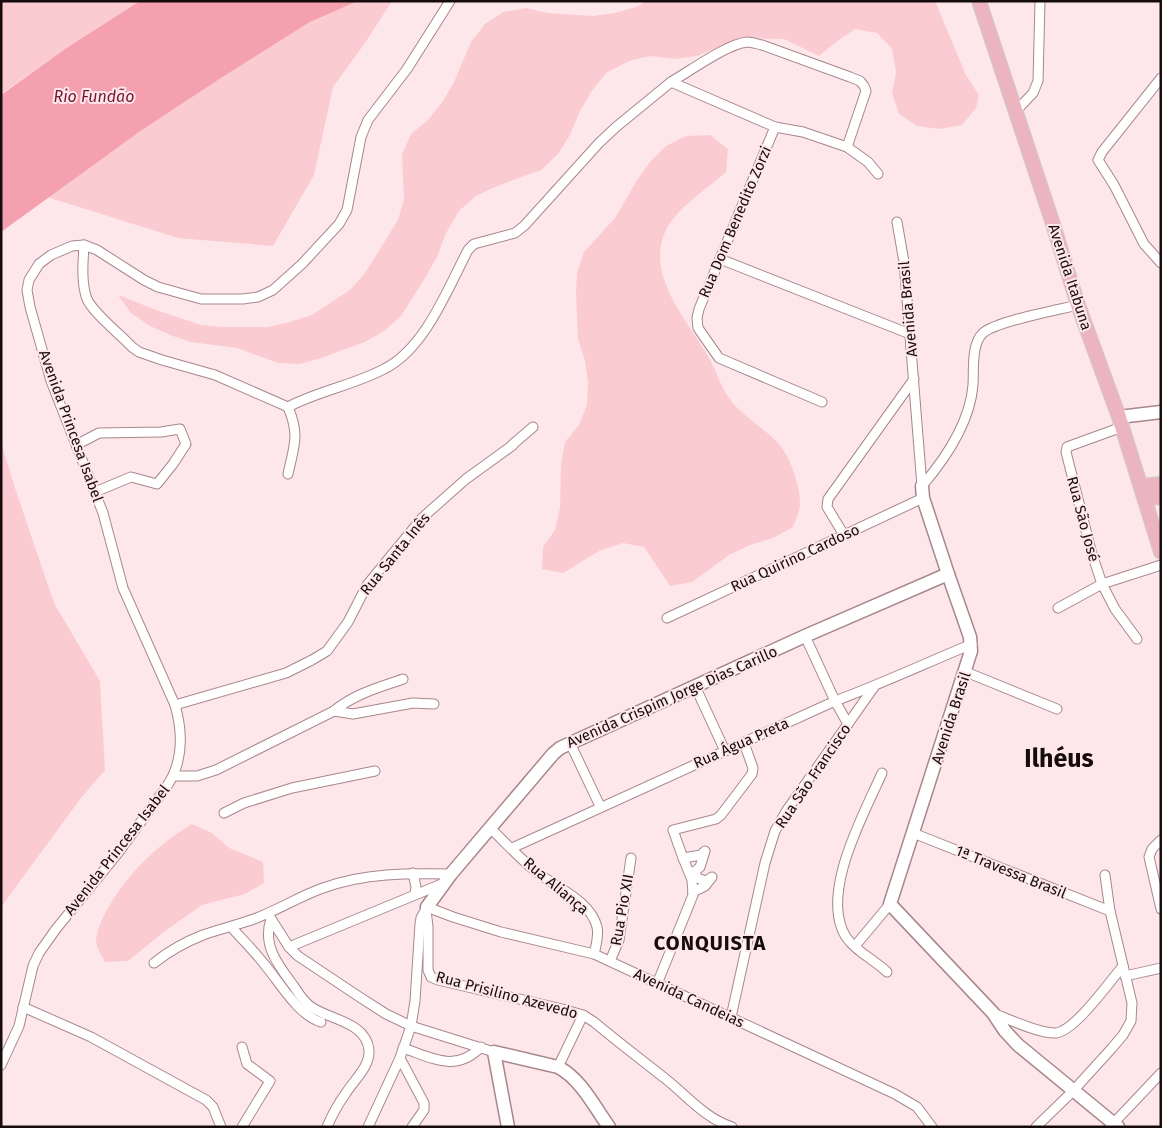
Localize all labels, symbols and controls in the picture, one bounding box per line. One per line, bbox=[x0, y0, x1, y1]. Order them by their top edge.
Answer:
water label: Rio Fundão bbox=[54, 87, 134, 106]
street label: Rua Dom Benedito Zorzi bbox=[695, 143, 775, 301]
street label: Avenida Itabuna bbox=[1044, 222, 1096, 332]
street label: Avenida Brasil bbox=[895, 260, 921, 358]
street label: Avenida Princesa Isabel bbox=[35, 348, 107, 505]
street label: Rua São José bbox=[1063, 474, 1103, 564]
street label: Rua Santa Inês bbox=[356, 509, 434, 599]
street label: Rua Quirino Cardoso bbox=[728, 520, 862, 596]
street label: Avenida Crispim Jorge Dias Carillo bbox=[564, 642, 780, 752]
street label: Avenida Brasil bbox=[928, 669, 975, 767]
street label: Rua Água Preta bbox=[691, 714, 791, 772]
street label: Rua São Francisco bbox=[771, 720, 855, 832]
district label: Ilhéus bbox=[1024, 744, 1094, 774]
street label: Avenida Princesa Isabel bbox=[61, 781, 174, 919]
street label: 1ª Travessa Brasil bbox=[953, 842, 1070, 903]
street label: Rua Aliança bbox=[520, 854, 592, 918]
street label: Rua Pio XII bbox=[607, 873, 637, 947]
district label: CONQUISTA bbox=[654, 931, 766, 955]
street label: Avenida Candeias bbox=[631, 965, 747, 1031]
street label: Rua Prisilino Azevedo bbox=[434, 967, 580, 1023]

